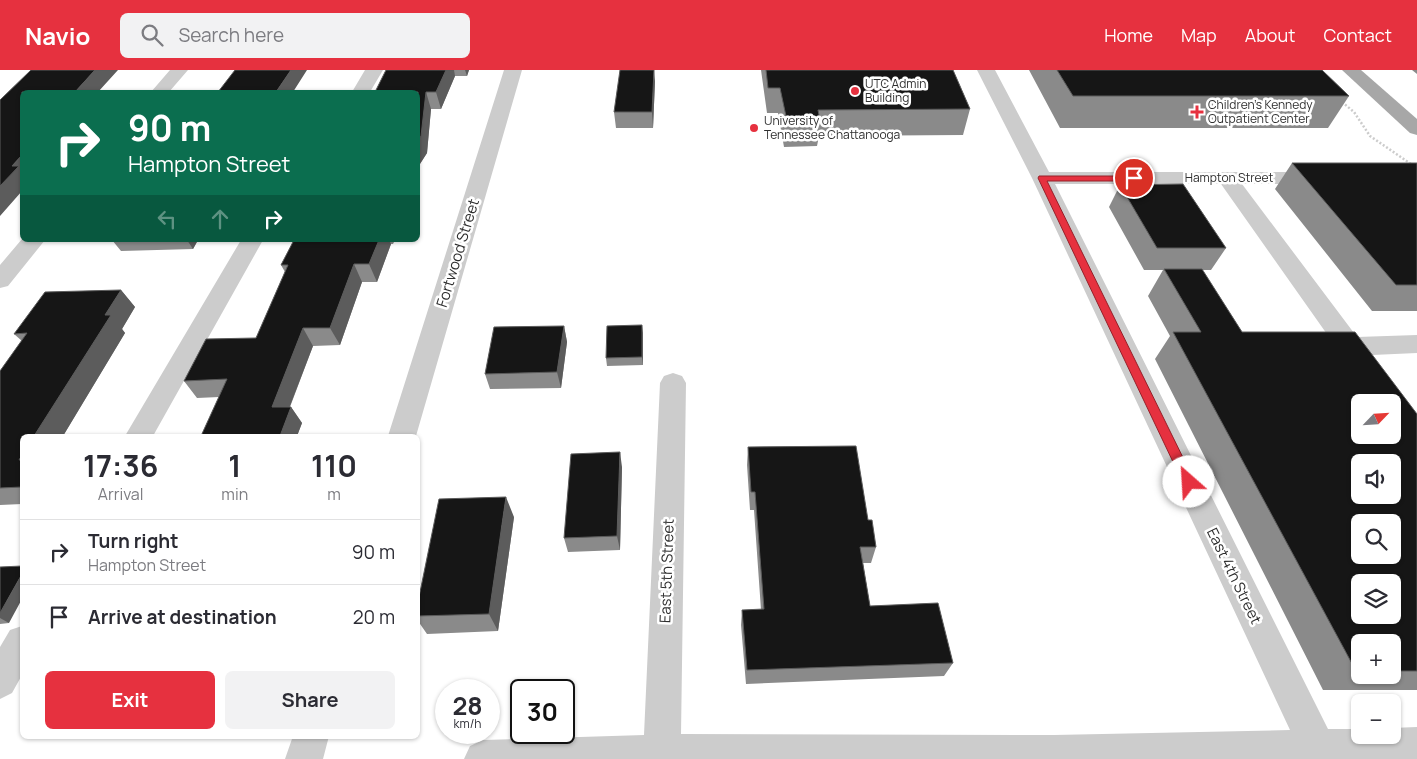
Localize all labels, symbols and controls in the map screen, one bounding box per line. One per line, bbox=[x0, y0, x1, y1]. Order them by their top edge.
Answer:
search box bbox=[120, 13, 470, 58]
text: Navio bbox=[25, 19, 90, 52]
icon: search bbox=[138, 21, 166, 49]
text: Search here bbox=[178, 22, 284, 48]
text: Home bbox=[1104, 23, 1153, 47]
text: Map bbox=[1181, 23, 1217, 47]
text: About bbox=[1245, 23, 1295, 47]
text: Contact bbox=[1323, 23, 1392, 47]
place label: UTC Admin Building bbox=[865, 75, 926, 106]
marker: UTC Admin Building bbox=[849, 85, 861, 97]
place label: Children's Kennedy Outpatient Center bbox=[1208, 96, 1313, 127]
text: 90 m bbox=[128, 104, 211, 152]
marker: Children's Kennedy Outpatient Center bbox=[1190, 105, 1204, 119]
icon: right bbox=[45, 110, 110, 175]
place label: University of Tennessee Chattanooga bbox=[764, 112, 900, 143]
marker: University of Tennessee Chattanooga bbox=[748, 122, 760, 134]
text: Hampton Street bbox=[128, 149, 290, 179]
pin bbox=[1113, 157, 1155, 199]
icon: arrive bbox=[1120, 164, 1148, 192]
street label: Hampton Street bbox=[1185, 169, 1273, 186]
street label: Fortwood Street bbox=[431, 196, 484, 310]
icon: left bbox=[153, 205, 181, 233]
icon: ahead bbox=[206, 205, 234, 233]
icon: right bbox=[259, 205, 287, 233]
north arrow bbox=[1351, 394, 1401, 444]
map controls bbox=[1351, 394, 1401, 744]
text: 17:36 bbox=[83, 445, 158, 486]
text: 1 bbox=[228, 445, 241, 486]
text: 110 bbox=[311, 445, 357, 486]
button: sound bbox=[1351, 454, 1401, 504]
position arrow bbox=[1162, 455, 1214, 507]
text: Arrival bbox=[98, 483, 144, 505]
text: min bbox=[221, 483, 248, 505]
text: m bbox=[327, 483, 341, 505]
button: search bbox=[1351, 514, 1401, 564]
street label: East 5th Street bbox=[654, 518, 679, 624]
street label: East 4th Street bbox=[1202, 524, 1267, 627]
text: Turn right bbox=[88, 528, 178, 554]
icon: right bbox=[45, 538, 73, 566]
text: 90 m bbox=[352, 539, 395, 565]
text: Hampton Street bbox=[88, 554, 206, 576]
button: layers bbox=[1351, 574, 1401, 624]
icon: arrive bbox=[45, 603, 73, 631]
text: Arrive at destination bbox=[88, 604, 277, 630]
text: 20 m bbox=[353, 604, 395, 630]
button: + bbox=[1351, 634, 1401, 684]
button: Exit bbox=[45, 671, 215, 729]
button: Share bbox=[225, 671, 395, 729]
speed limit sign: 30 bbox=[510, 679, 575, 744]
text: 28 bbox=[452, 688, 483, 723]
button: − bbox=[1351, 694, 1401, 744]
text: km/h bbox=[454, 715, 481, 732]

